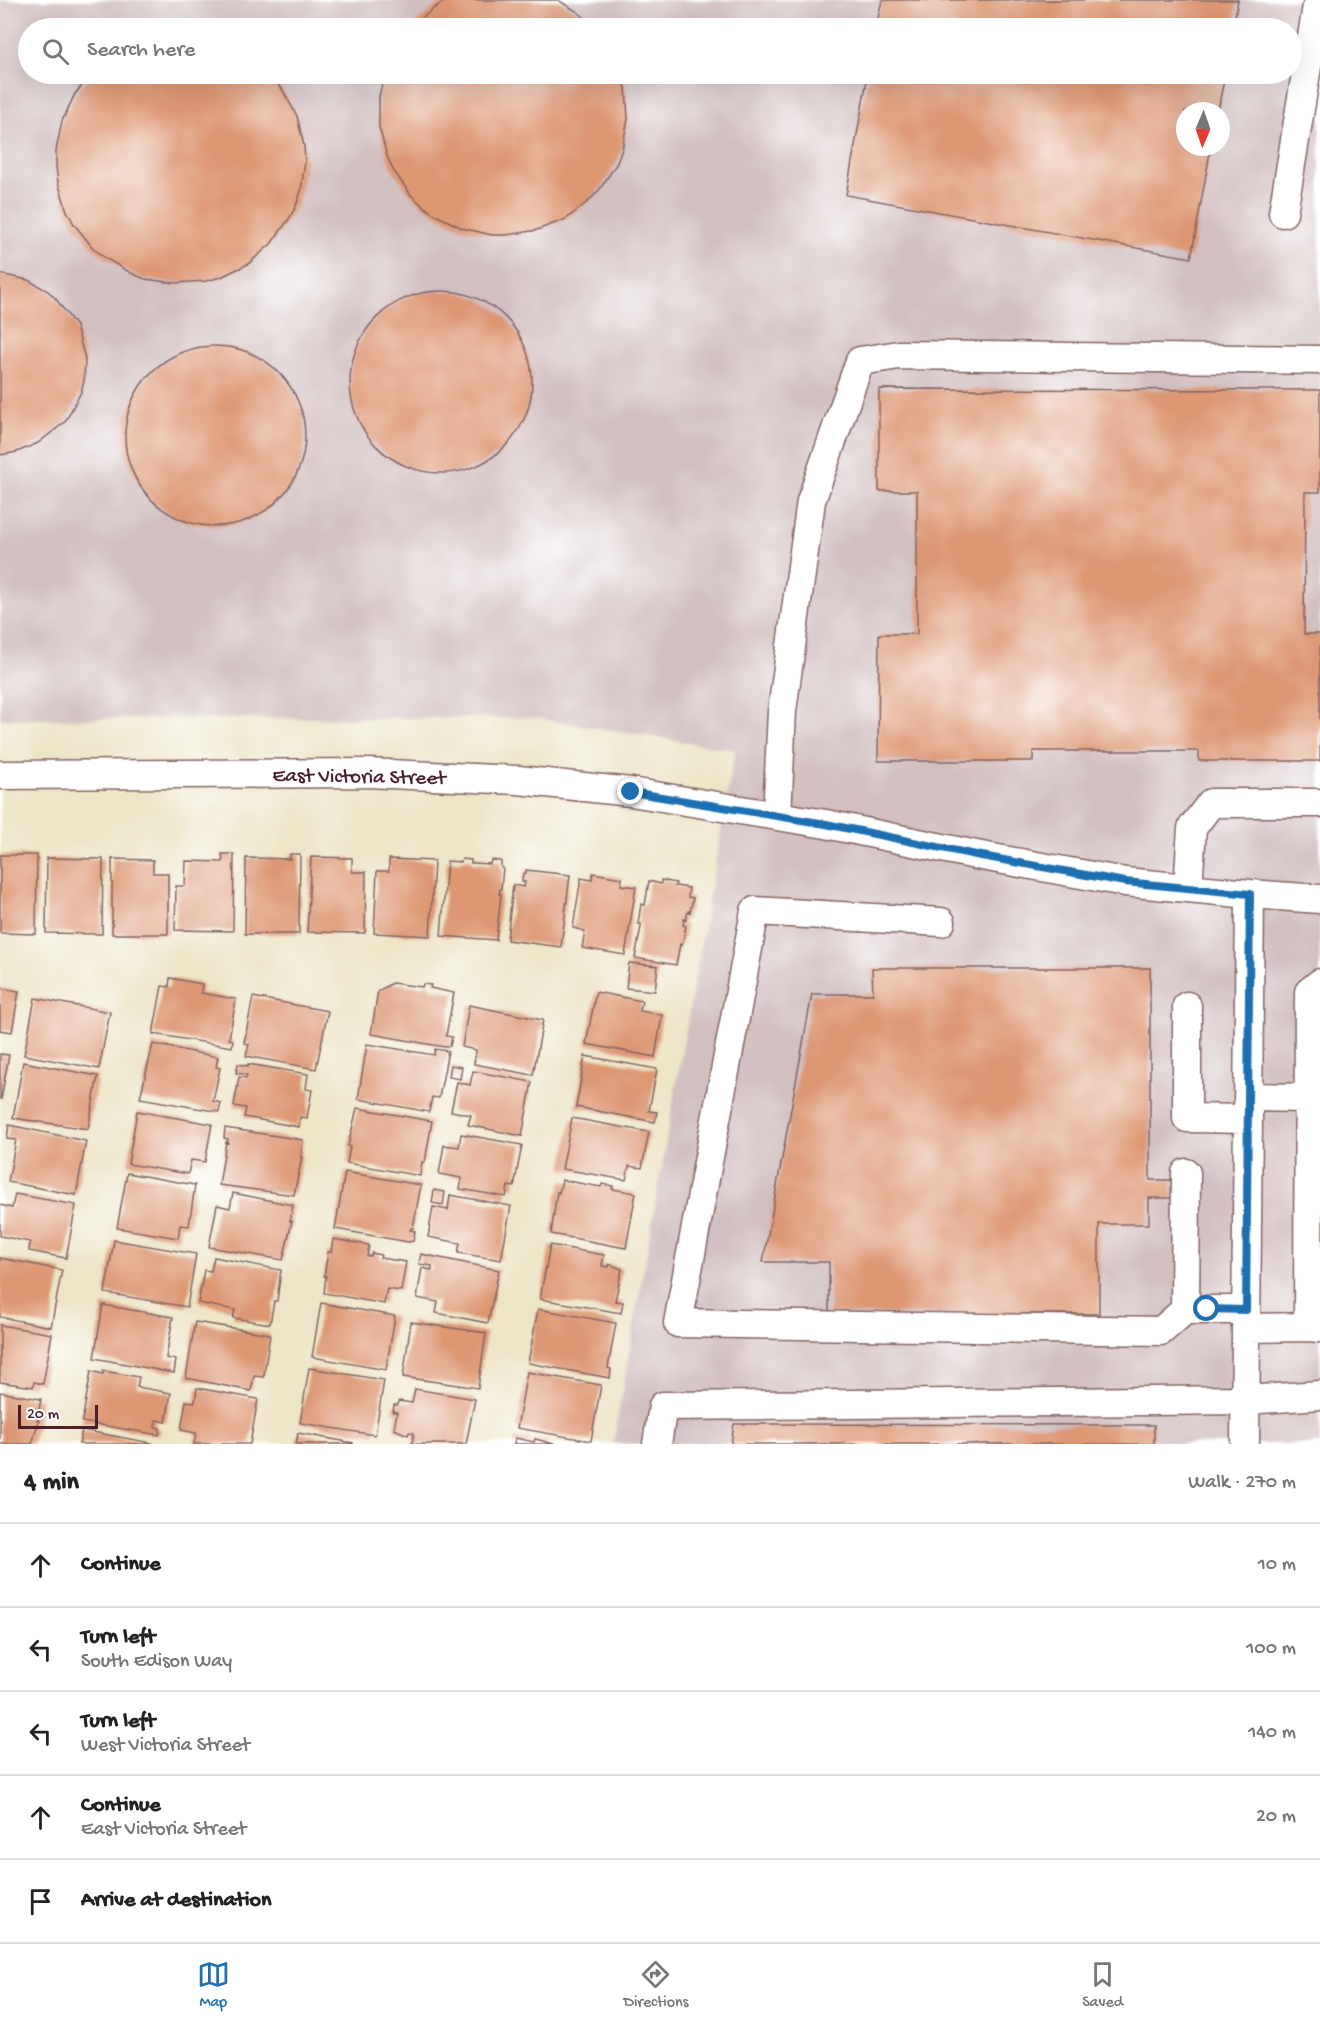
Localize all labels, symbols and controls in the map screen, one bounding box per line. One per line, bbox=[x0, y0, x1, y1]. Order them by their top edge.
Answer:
search box bbox=[18, 18, 1302, 84]
icon: search bbox=[39, 35, 72, 68]
text: Search here bbox=[87, 38, 195, 64]
north arrow bbox=[1176, 102, 1230, 156]
street label: East Victoria Street bbox=[272, 764, 448, 793]
route end bbox=[617, 778, 643, 804]
route start bbox=[1193, 1295, 1219, 1321]
scale bar bbox=[18, 1402, 98, 1430]
text: 20 m bbox=[27, 1406, 59, 1425]
text: 4 min bbox=[24, 1468, 79, 1499]
text: Walk · 270 m bbox=[1188, 1472, 1296, 1495]
icon: ahead bbox=[24, 1549, 57, 1582]
text: Continue bbox=[81, 1552, 161, 1578]
text: 10 m bbox=[1258, 1554, 1296, 1577]
text: Turn left bbox=[81, 1625, 155, 1651]
icon: left bbox=[24, 1633, 57, 1666]
text: 100 m bbox=[1246, 1638, 1296, 1661]
text: South Edison Way bbox=[81, 1651, 232, 1674]
text: Turn left bbox=[81, 1709, 155, 1735]
icon: left bbox=[24, 1717, 57, 1750]
text: 140 m bbox=[1248, 1722, 1296, 1745]
text: West Victoria Street bbox=[81, 1735, 250, 1758]
text: Continue bbox=[81, 1793, 161, 1819]
icon: ahead bbox=[24, 1801, 57, 1834]
text: 20 m bbox=[1256, 1806, 1296, 1829]
text: East Victoria Street bbox=[81, 1819, 246, 1842]
icon: arrive bbox=[24, 1885, 57, 1918]
text: Arrive at destination bbox=[81, 1888, 271, 1914]
tab: Map bbox=[197, 1958, 230, 2013]
tab: Directions bbox=[623, 1958, 689, 2013]
tab: Saved bbox=[1082, 1958, 1123, 2013]

